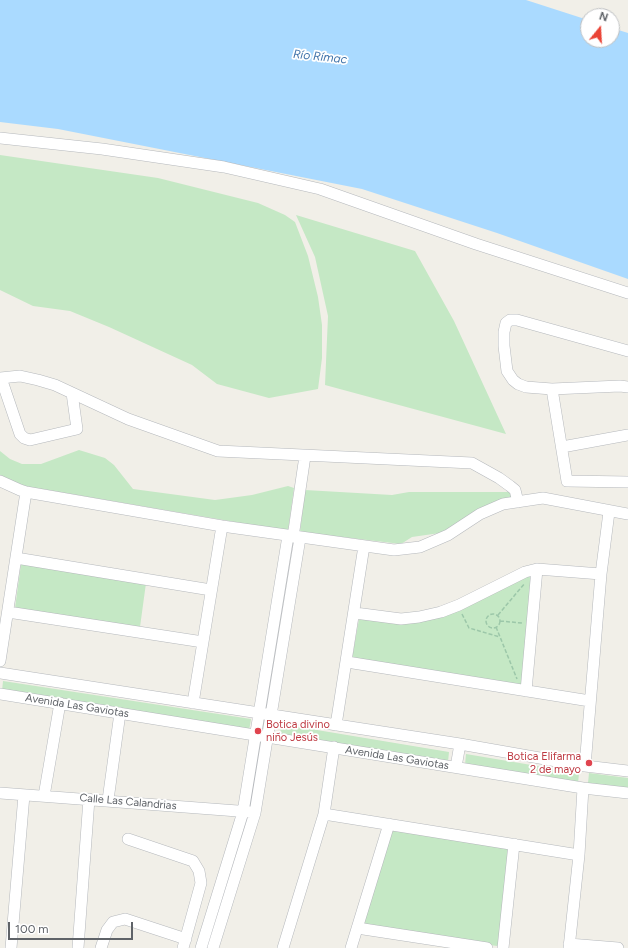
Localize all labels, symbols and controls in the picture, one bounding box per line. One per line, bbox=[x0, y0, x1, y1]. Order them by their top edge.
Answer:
north arrow bbox=[580, 8, 620, 48]
text: N bbox=[597, 10, 610, 25]
water label: Río Rímac bbox=[292, 47, 348, 67]
street label: Avenida Las Gaviotas bbox=[24, 691, 130, 721]
place label: Botica divino niño Jesús bbox=[266, 718, 330, 744]
marker: Botica divino niño Jesús bbox=[253, 726, 263, 736]
street label: Avenida Las Gaviotas bbox=[344, 743, 450, 773]
place label: Botica Elifarma 2 de mayo bbox=[507, 750, 581, 776]
marker: Botica Elifarma 2 de mayo bbox=[584, 758, 594, 768]
street label: Calle Las Calandrias bbox=[79, 791, 177, 813]
scale bar bbox=[10, 914, 135, 940]
text: 100 m bbox=[15, 922, 49, 936]

